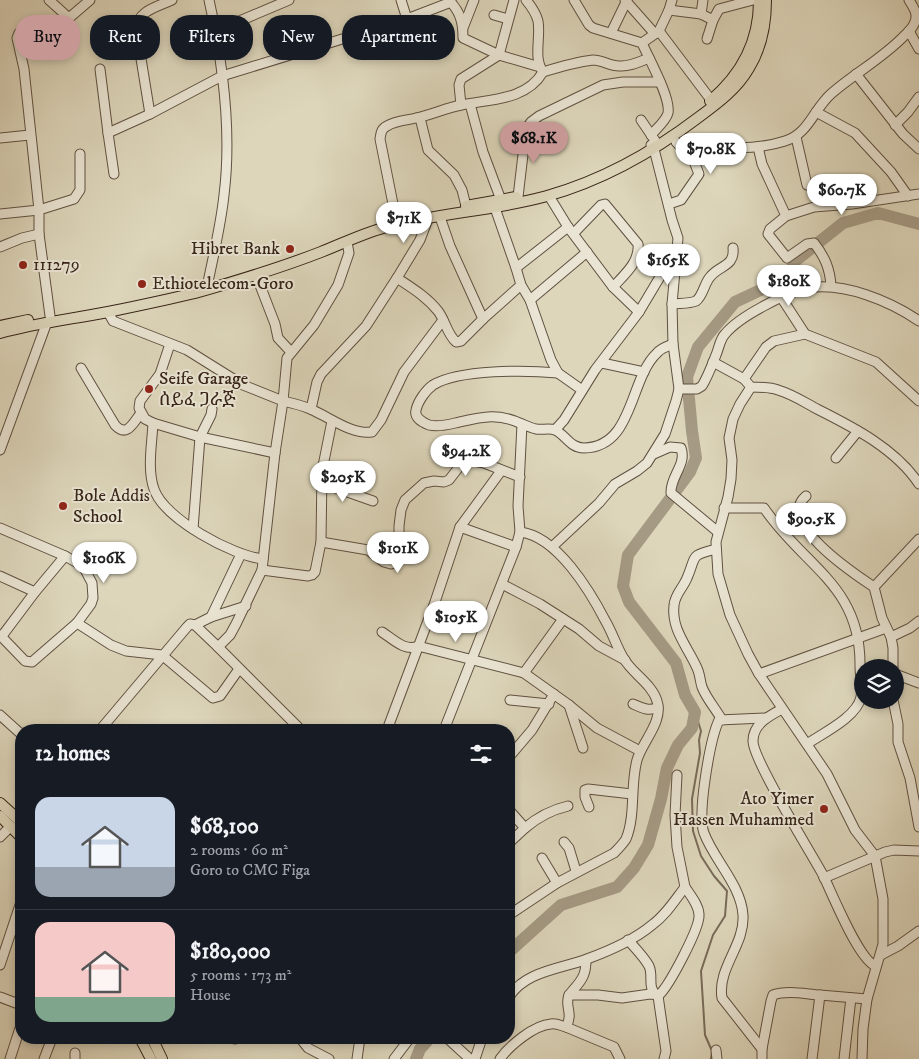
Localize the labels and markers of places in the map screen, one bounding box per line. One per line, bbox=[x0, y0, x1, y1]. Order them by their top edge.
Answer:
pin: $68.1K bbox=[493, 121, 575, 164]
pin: $70.8K bbox=[670, 132, 752, 175]
pin: $60.7K bbox=[801, 174, 883, 216]
pin: $71K bbox=[374, 202, 434, 244]
place label: Hibret Bank bbox=[191, 238, 280, 260]
marker: Hibret Bank bbox=[284, 243, 296, 255]
pin: $165K bbox=[633, 244, 703, 286]
place label: 111279 bbox=[33, 254, 80, 276]
marker: 111279 bbox=[17, 259, 29, 271]
pin: $180K bbox=[754, 264, 824, 307]
place label: Ethiotelecom-Goro bbox=[152, 273, 294, 295]
marker: Ethiotelecom-Goro bbox=[136, 278, 148, 290]
place label: Seife Garage ሰይፈ ጋራጅ bbox=[159, 368, 248, 411]
marker: Seife Garage ሰይፈ ጋራጅ bbox=[143, 383, 155, 395]
pin: $94.2K bbox=[425, 434, 507, 477]
pin: $205K bbox=[308, 460, 378, 503]
place label: Bole Addis School bbox=[73, 485, 150, 528]
marker: Bole Addis School bbox=[57, 500, 69, 512]
pin: $90.5K bbox=[770, 502, 852, 545]
pin: $101K bbox=[363, 532, 433, 574]
pin: $106K bbox=[69, 542, 139, 584]
pin: $105K bbox=[421, 600, 491, 643]
place label: Ato Yimer Hassen Muhammed bbox=[673, 788, 814, 831]
marker: Ato Yimer Hassen Muhammed bbox=[818, 803, 830, 815]

